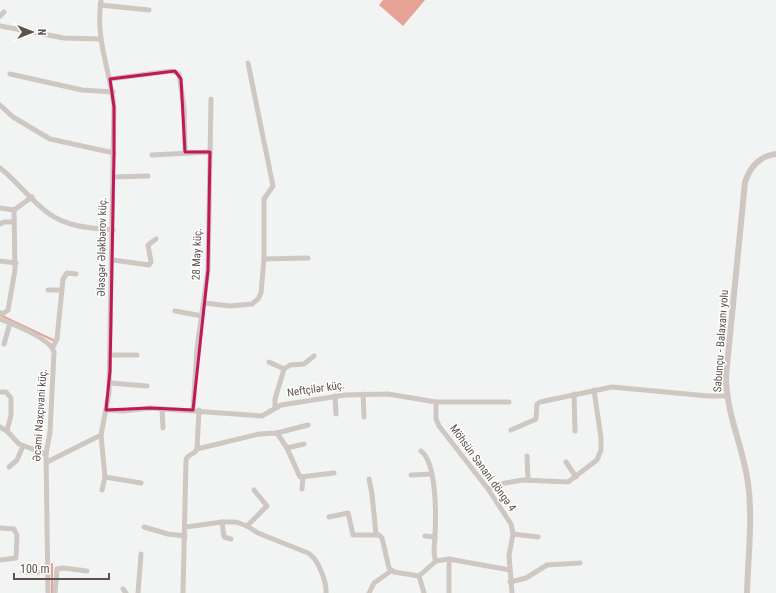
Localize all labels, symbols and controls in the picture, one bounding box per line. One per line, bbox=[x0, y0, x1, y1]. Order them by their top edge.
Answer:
north arrow bbox=[12, 12, 52, 52]
text: N bbox=[35, 29, 48, 36]
street label: Ələsgər Ələkbərov küç. bbox=[95, 197, 109, 297]
street label: 28 May küç. bbox=[190, 228, 204, 280]
street label: Sabunçu - Balaxanı yolu bbox=[711, 289, 731, 393]
street label: Əcəmi Naxçıvani küç. bbox=[30, 368, 50, 462]
street label: Neftçilər küç. bbox=[286, 379, 346, 399]
street label: Möhsün Sənani döngə 4 bbox=[447, 422, 519, 514]
scale bar bbox=[14, 555, 109, 581]
text: 100 m bbox=[20, 562, 50, 576]

